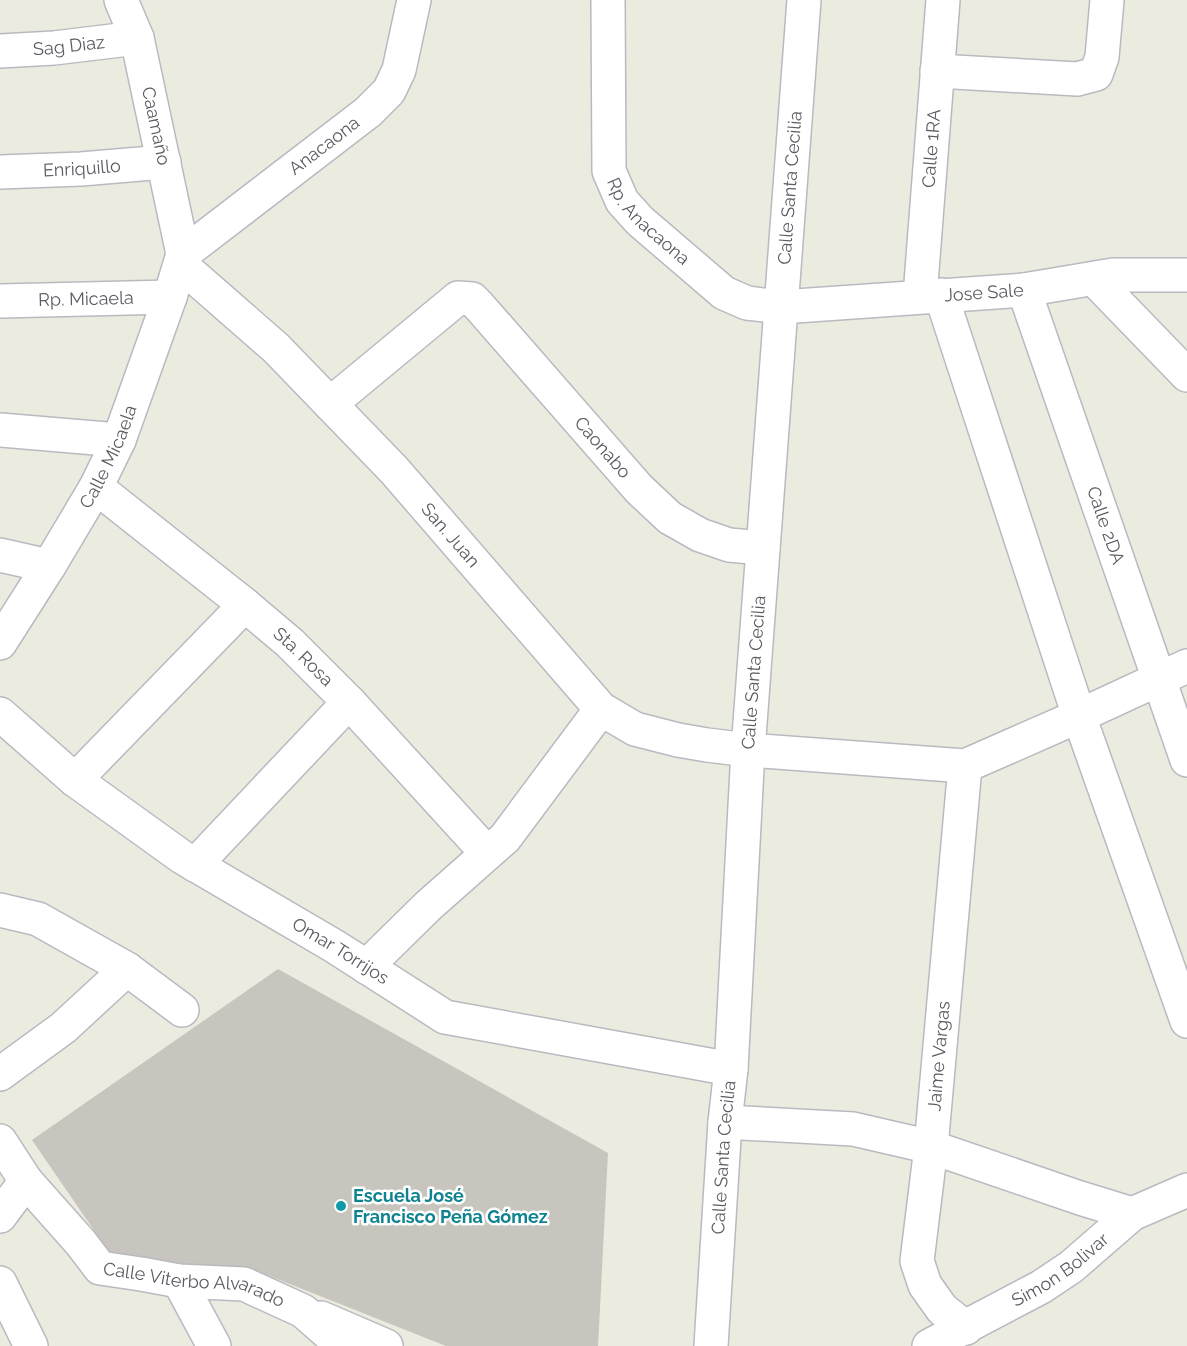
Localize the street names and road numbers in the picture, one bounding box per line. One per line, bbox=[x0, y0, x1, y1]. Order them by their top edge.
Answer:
street label: Sag Diaz bbox=[32, 31, 106, 59]
street label: Caamaño bbox=[138, 85, 175, 167]
street label: Calle 1RA bbox=[917, 108, 944, 188]
street label: Calle Santa Cecilia bbox=[773, 110, 806, 265]
street label: Anacaona bbox=[284, 112, 363, 179]
street label: Enriquillo bbox=[43, 155, 122, 180]
street label: Rp. Anacaona bbox=[603, 174, 694, 269]
street label: Jose Sale bbox=[944, 279, 1025, 306]
street label: Rp. Micaela bbox=[38, 287, 134, 310]
street label: Calle Micaela bbox=[75, 402, 141, 512]
street label: Caonabo bbox=[570, 412, 636, 482]
street label: Calle 2DA bbox=[1083, 483, 1129, 567]
street label: San. Juan bbox=[417, 498, 484, 571]
street label: Calle Santa Cecilia bbox=[737, 595, 770, 750]
street label: Sta. Rosa bbox=[269, 623, 338, 690]
street label: Omar Torrijos bbox=[289, 913, 393, 988]
street label: Jaime Vargas bbox=[923, 1000, 954, 1112]
street label: Calle Santa Cecilia bbox=[707, 1079, 740, 1235]
street label: Simon Bolivar bbox=[1008, 1228, 1113, 1311]
street label: Calle Viterbo Alvarado bbox=[102, 1258, 288, 1311]

